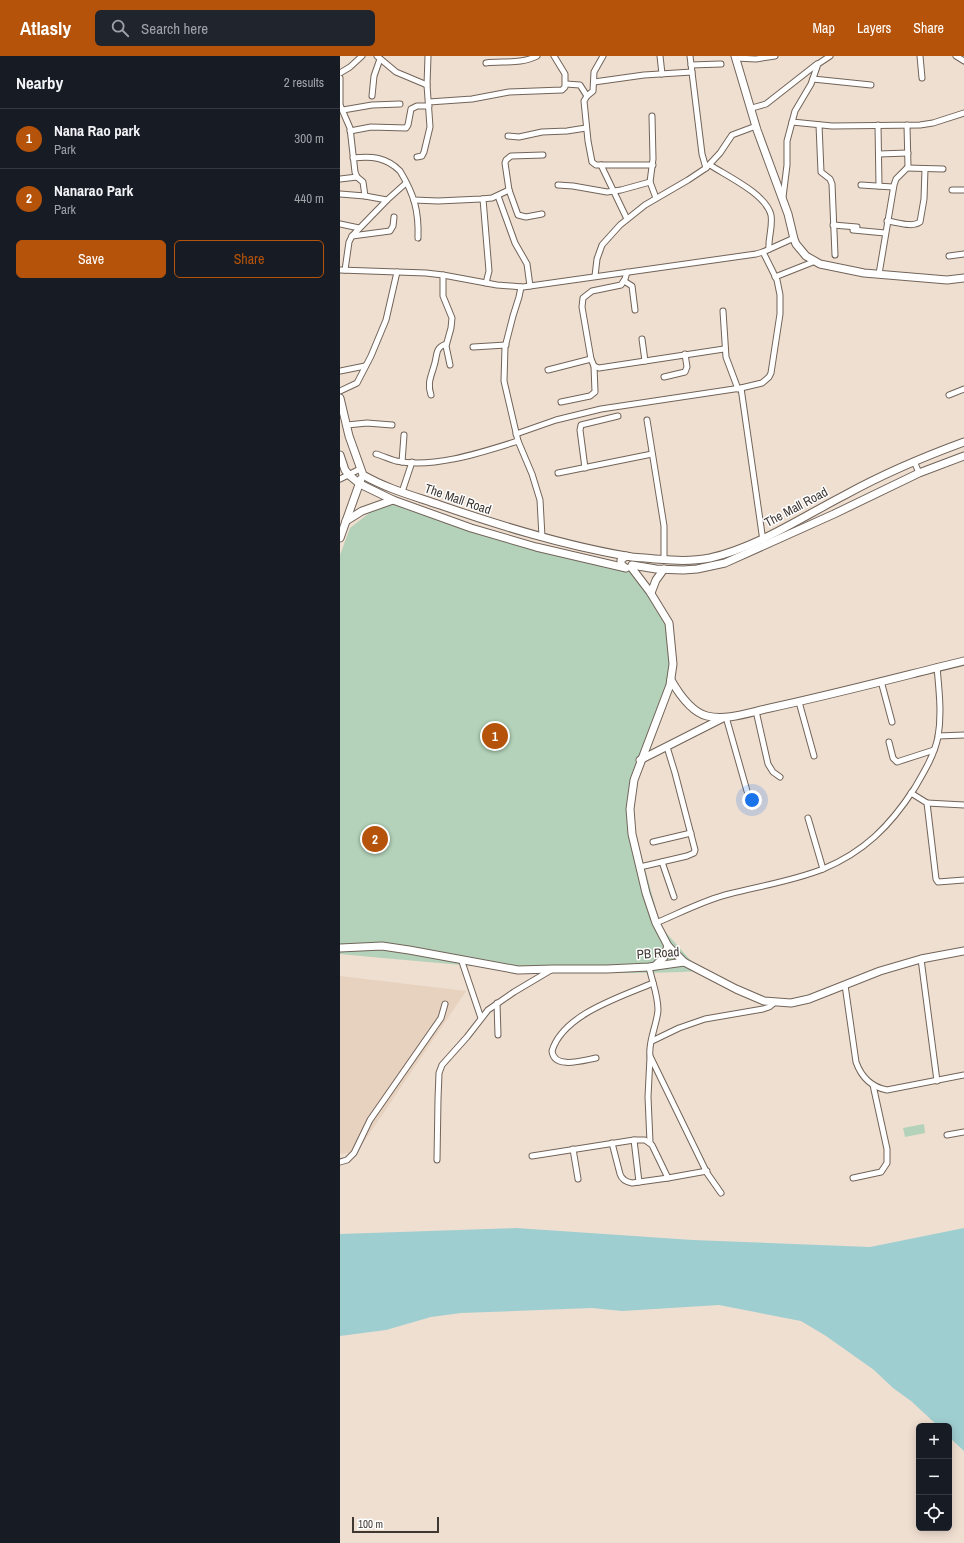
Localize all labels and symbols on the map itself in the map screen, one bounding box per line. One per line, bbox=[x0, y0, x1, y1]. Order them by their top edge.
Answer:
street label: The Mall Road bbox=[422, 480, 494, 518]
street label: The Mall Road bbox=[761, 483, 831, 531]
pin: 1 bbox=[482, 721, 508, 751]
your location bbox=[742, 790, 762, 810]
pin: 2 bbox=[362, 824, 388, 854]
street label: PB Road bbox=[636, 943, 680, 963]
scale bar bbox=[352, 1515, 439, 1534]

